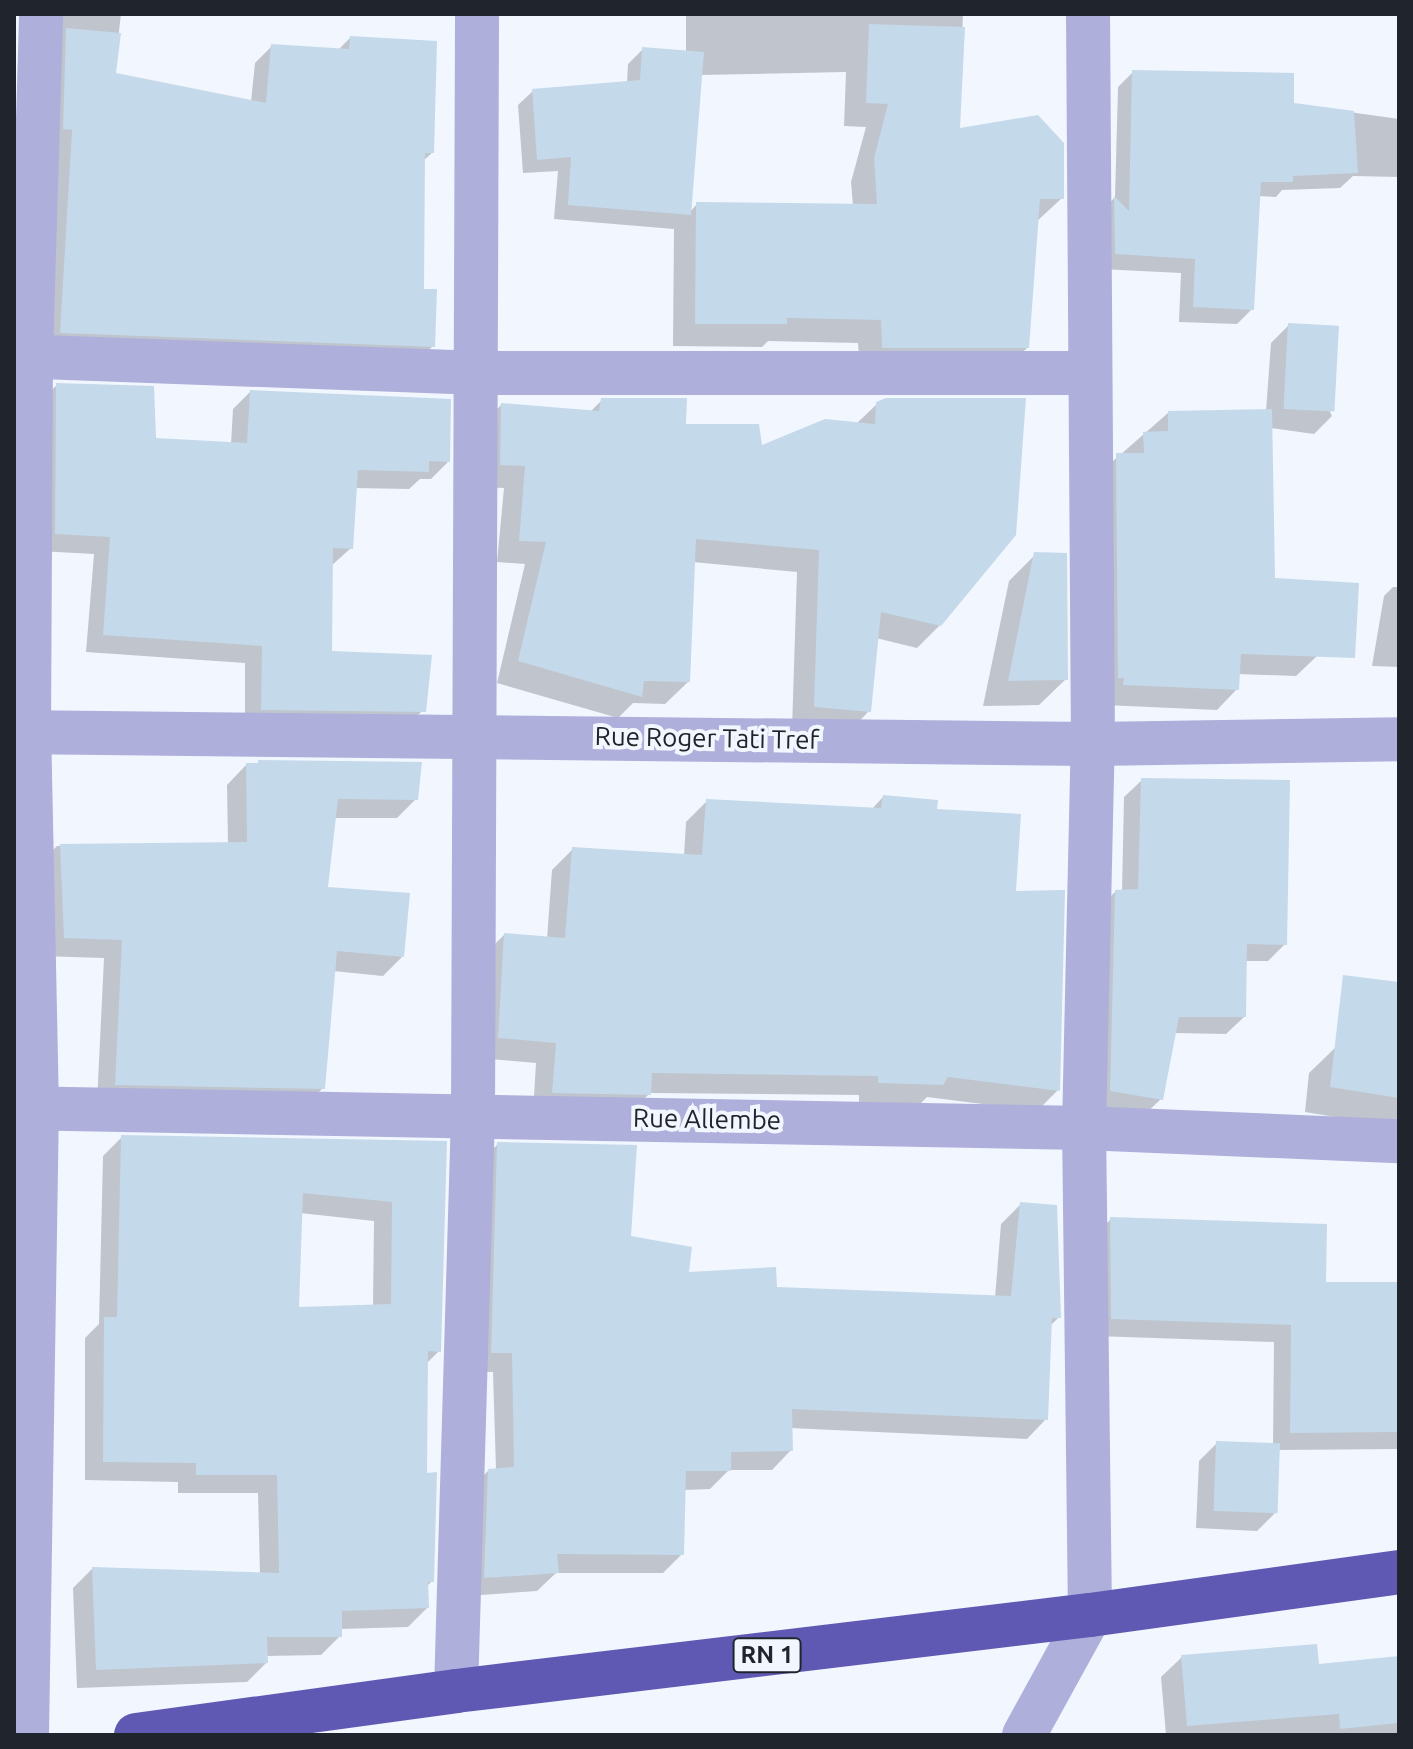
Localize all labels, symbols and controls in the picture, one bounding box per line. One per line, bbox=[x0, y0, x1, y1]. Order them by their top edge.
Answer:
street label: Rue Roger Tati Tref bbox=[594, 720, 820, 756]
street label: Rue Allembe bbox=[633, 1102, 781, 1136]
road number: RN 1 bbox=[731, 1635, 803, 1675]

